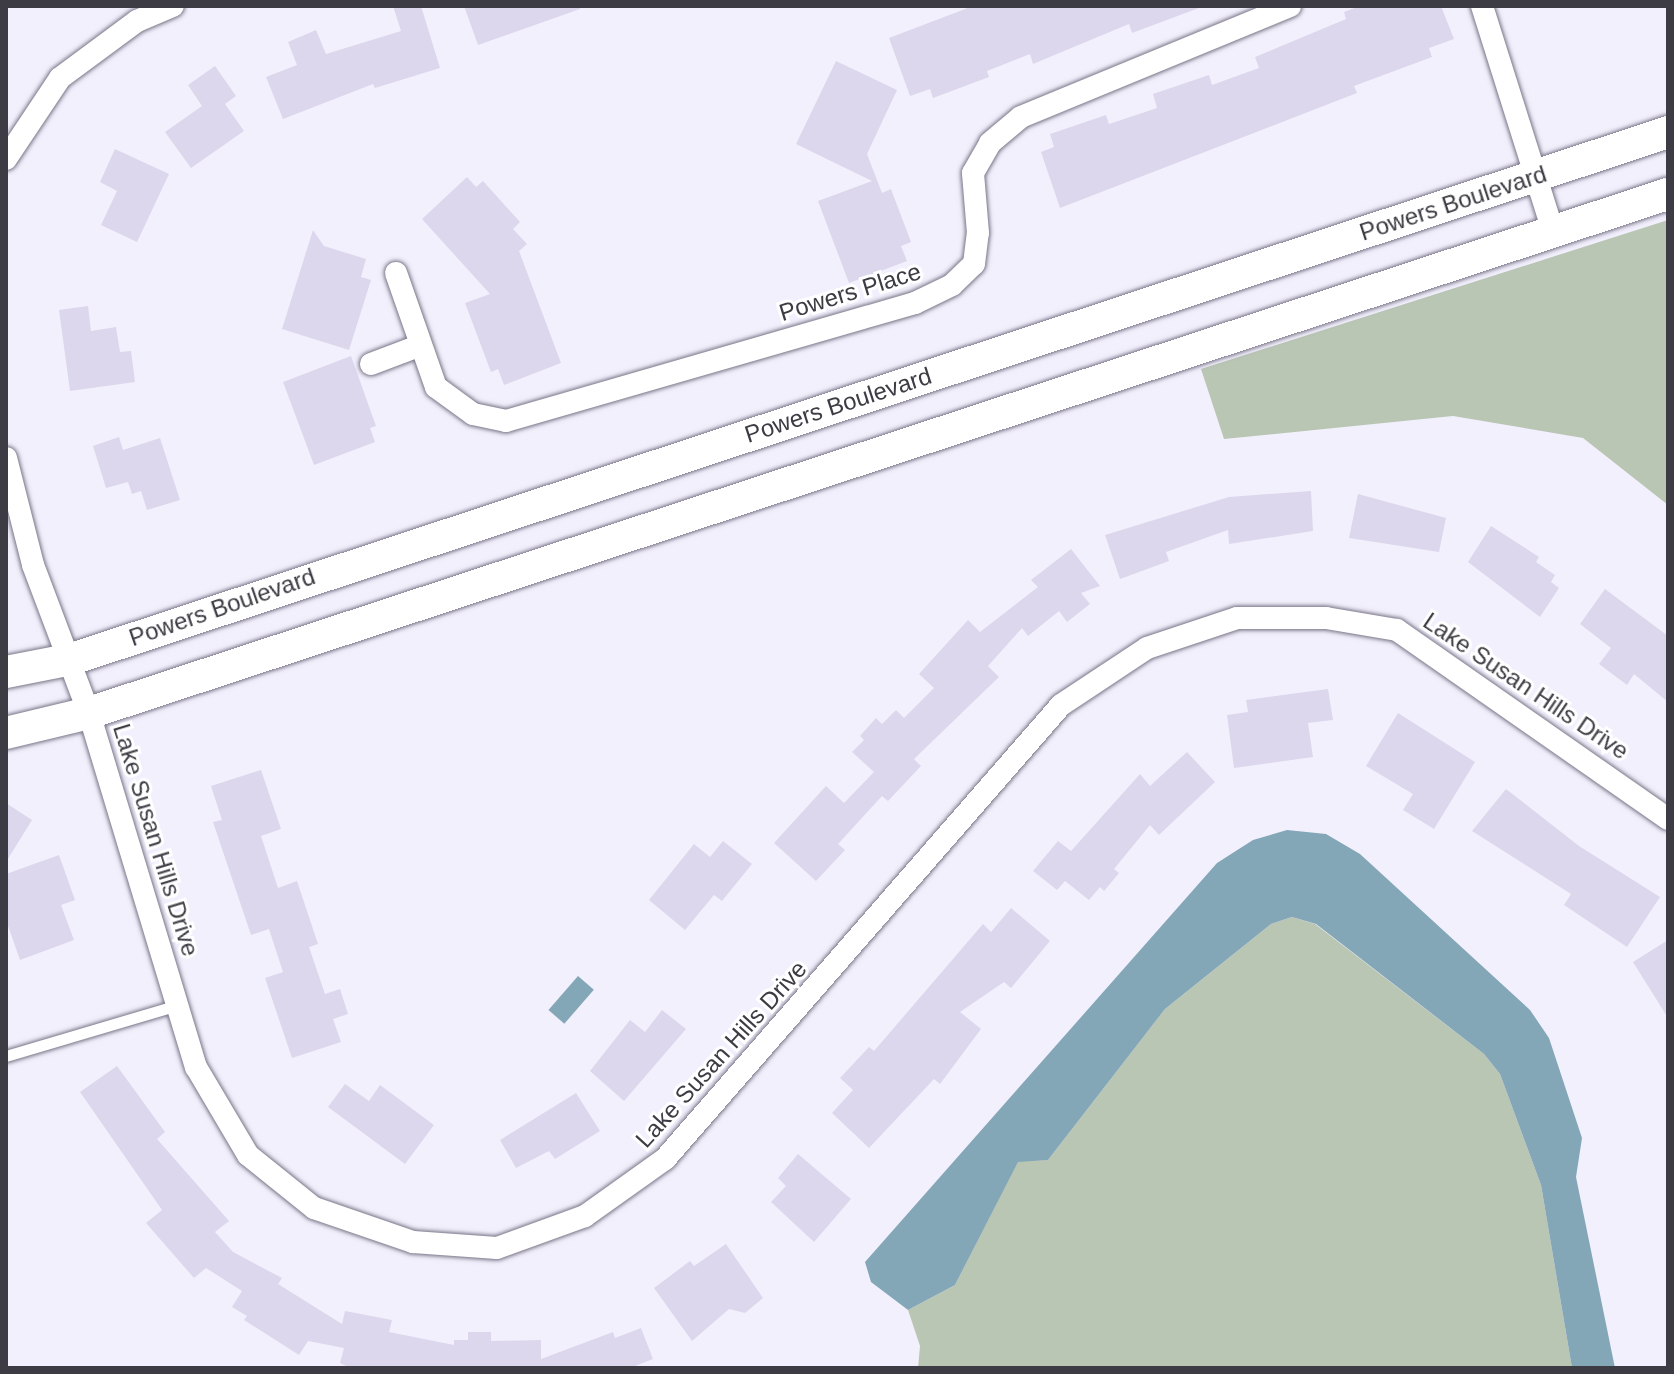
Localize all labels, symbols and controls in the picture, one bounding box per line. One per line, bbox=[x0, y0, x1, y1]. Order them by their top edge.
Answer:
street label: Powers Boulevard bbox=[1356, 159, 1550, 247]
street label: Powers Place bbox=[776, 257, 924, 327]
street label: Powers Boulevard bbox=[741, 361, 935, 449]
street label: Powers Boulevard bbox=[125, 562, 319, 652]
street label: Lake Susan Hills Drive bbox=[1418, 607, 1634, 765]
street label: Lake Susan Hills Drive bbox=[107, 720, 205, 960]
street label: Lake Susan Hills Drive bbox=[630, 955, 812, 1153]

